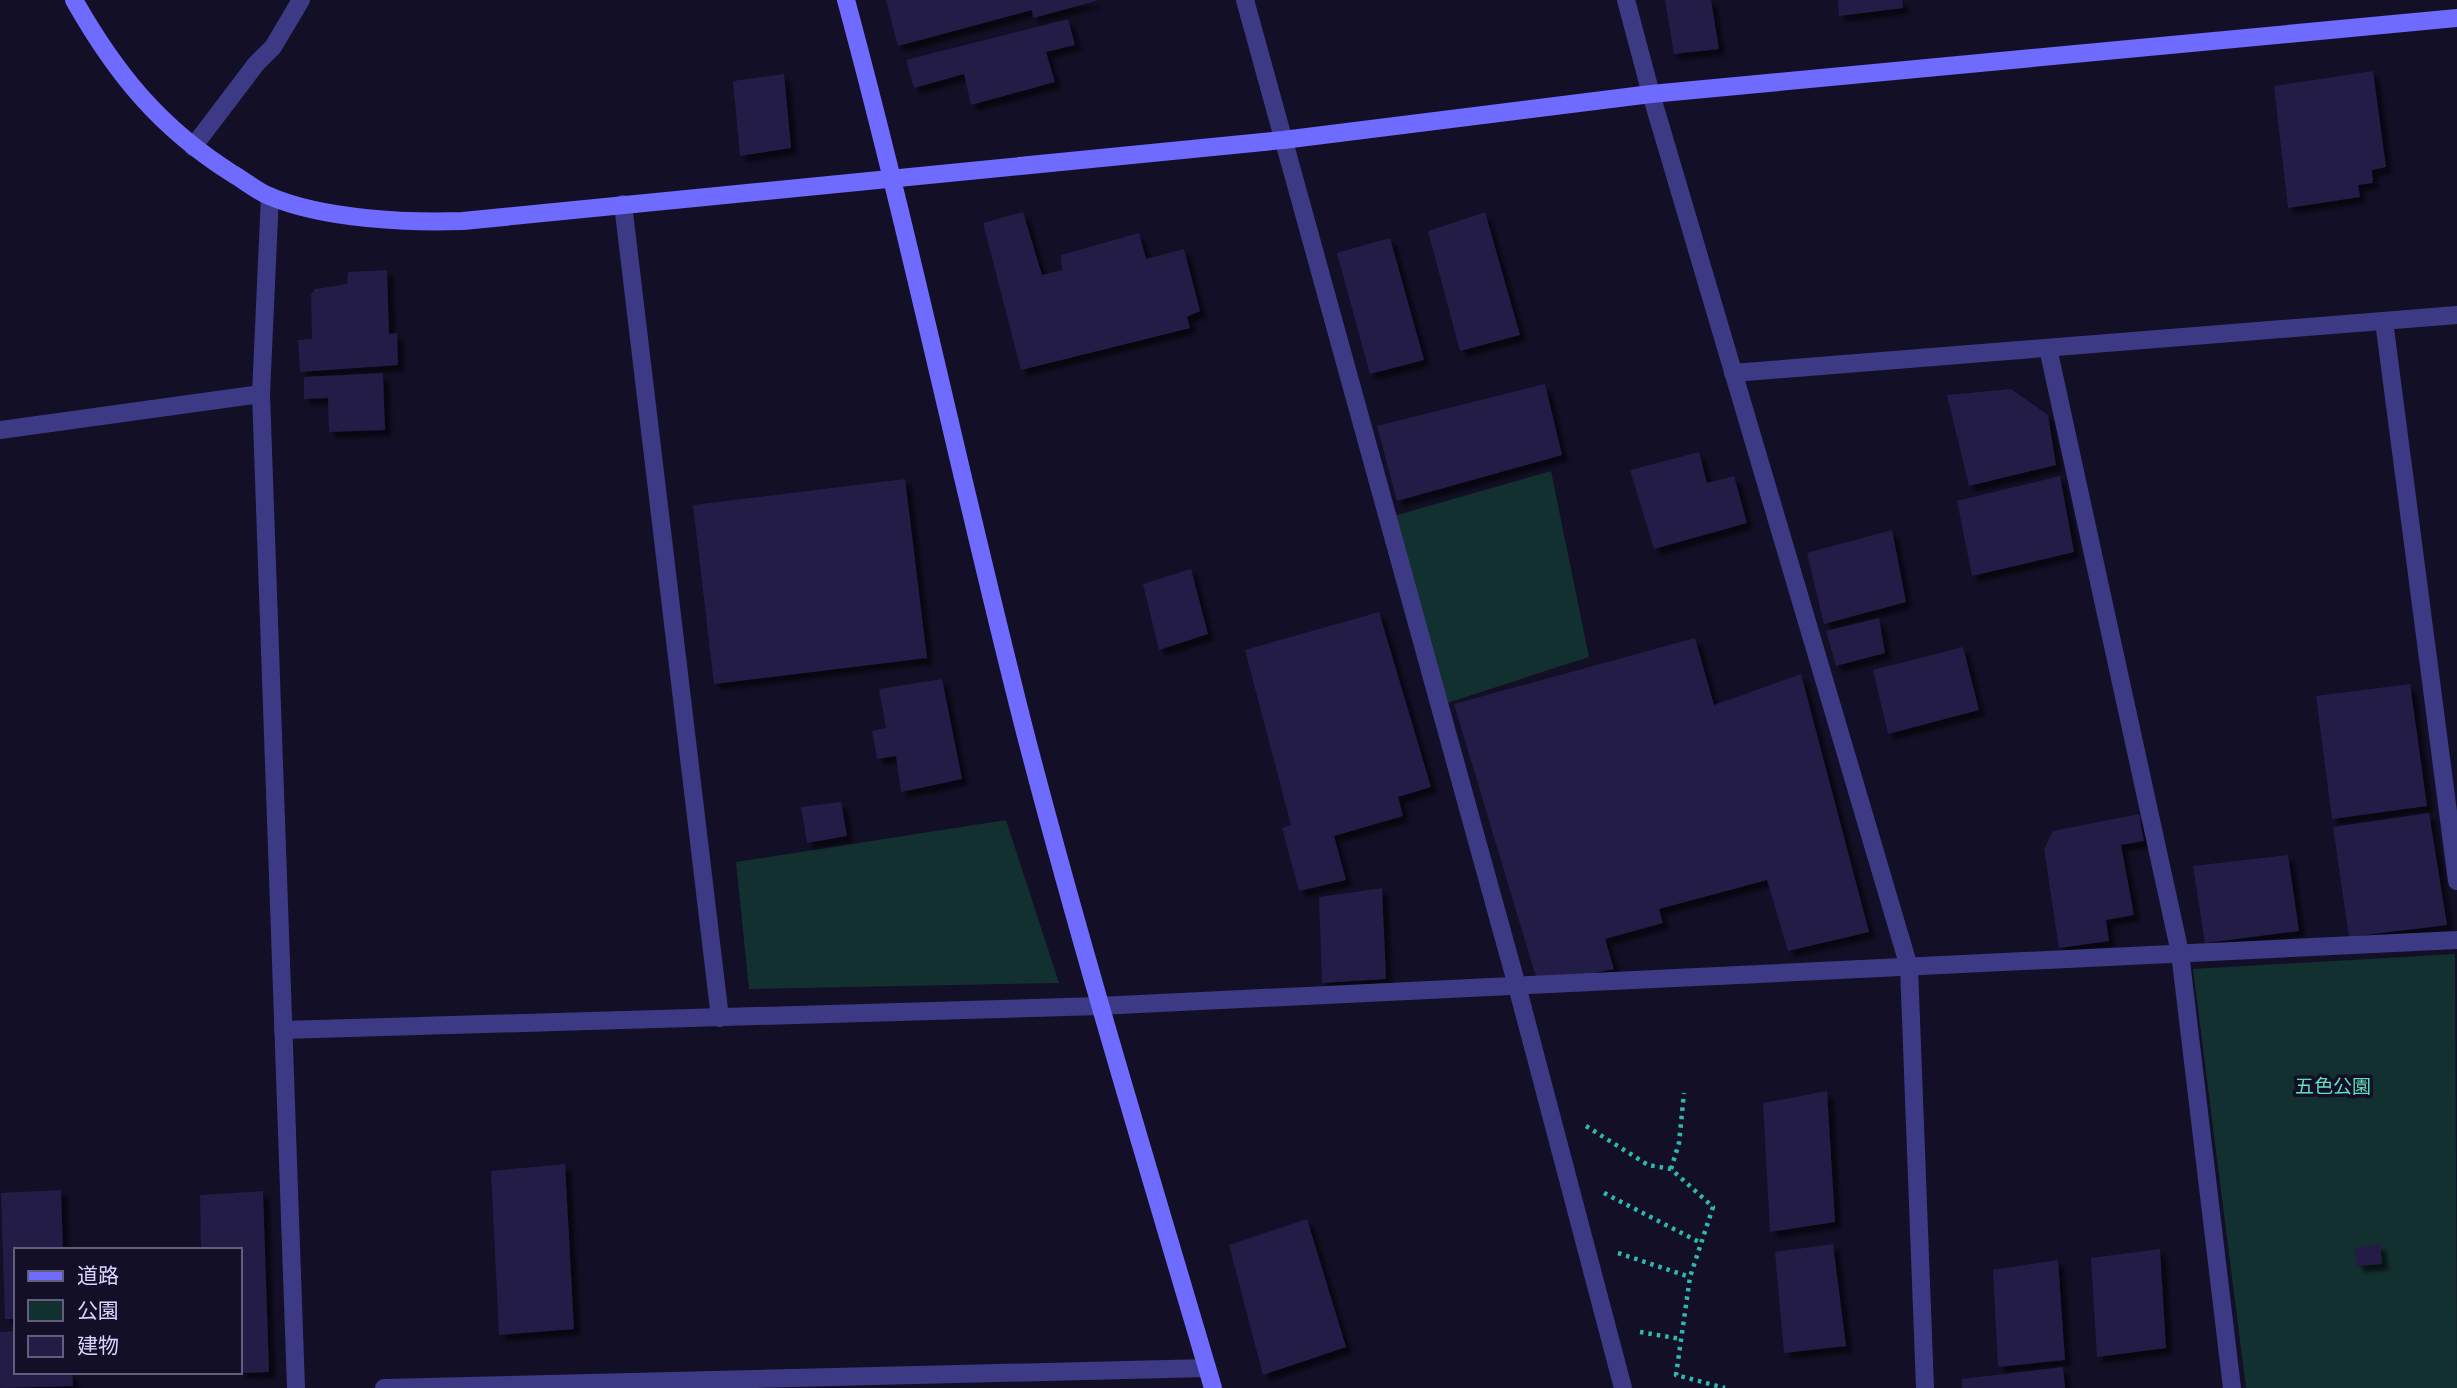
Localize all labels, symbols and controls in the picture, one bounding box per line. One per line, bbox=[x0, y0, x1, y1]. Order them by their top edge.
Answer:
park label: 五色公園 bbox=[2295, 1075, 2371, 1098]
legend bbox=[14, 1248, 242, 1374]
text: 道路 bbox=[77, 1263, 119, 1288]
text: 公園 bbox=[77, 1298, 119, 1323]
text: 建物 bbox=[77, 1333, 119, 1358]

